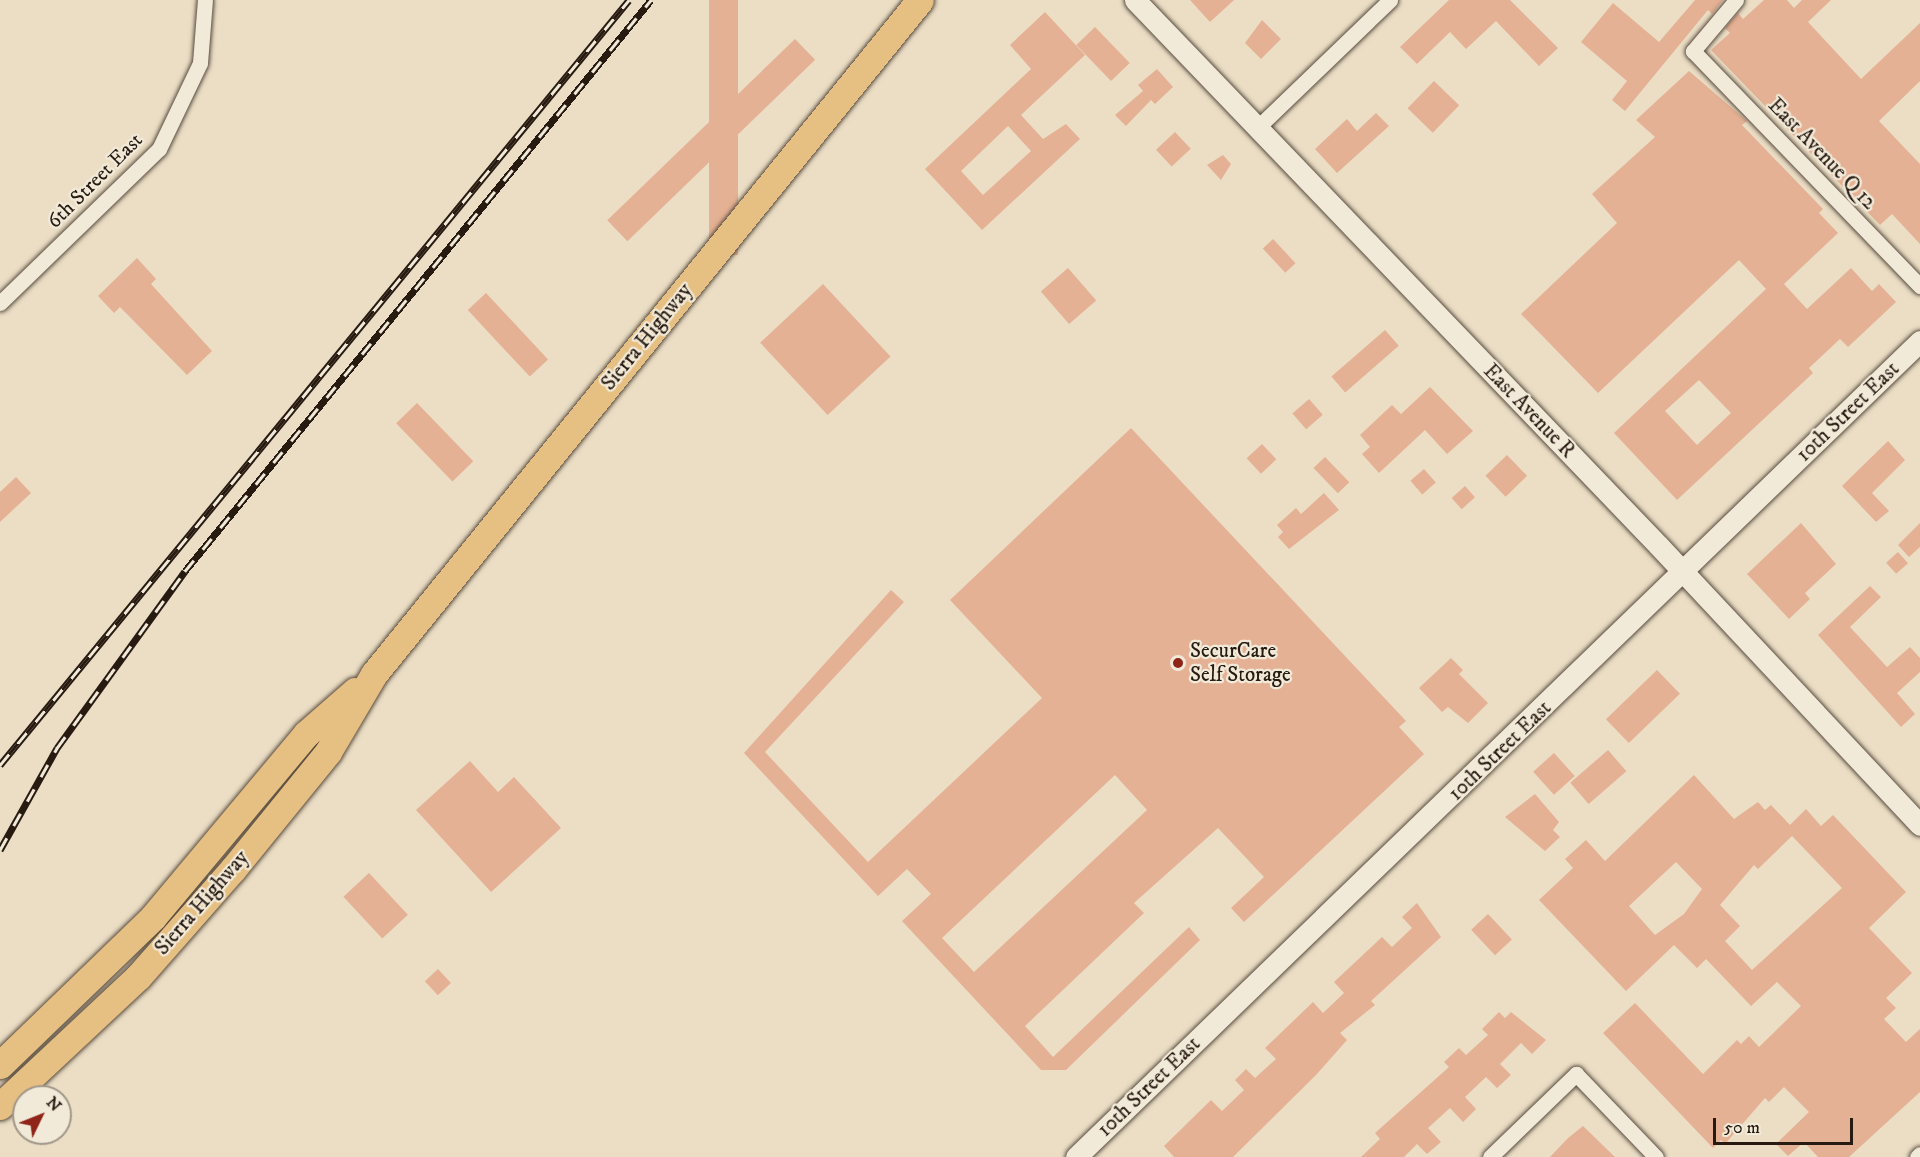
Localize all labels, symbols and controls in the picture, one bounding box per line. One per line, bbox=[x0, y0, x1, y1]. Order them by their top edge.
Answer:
street label: East Avenue Q 12 bbox=[1763, 93, 1881, 215]
street label: 6th Street East bbox=[42, 128, 148, 234]
street label: Sierra Highway bbox=[596, 278, 698, 396]
street label: 10th Street East bbox=[1791, 357, 1905, 467]
street label: East Avenue R bbox=[1478, 359, 1580, 463]
place label: SecurCare Self Storage bbox=[1190, 638, 1291, 688]
marker: SecurCare Self Storage bbox=[1171, 656, 1185, 670]
street label: 10th Street East bbox=[1443, 696, 1557, 806]
street label: Sierra Highway bbox=[150, 845, 254, 961]
street label: 10th Street East bbox=[1092, 1032, 1206, 1142]
north arrow bbox=[12, 1085, 72, 1145]
text: N bbox=[42, 1092, 65, 1116]
scale bar bbox=[1716, 1106, 1856, 1144]
text: 50 m bbox=[1724, 1117, 1760, 1139]

